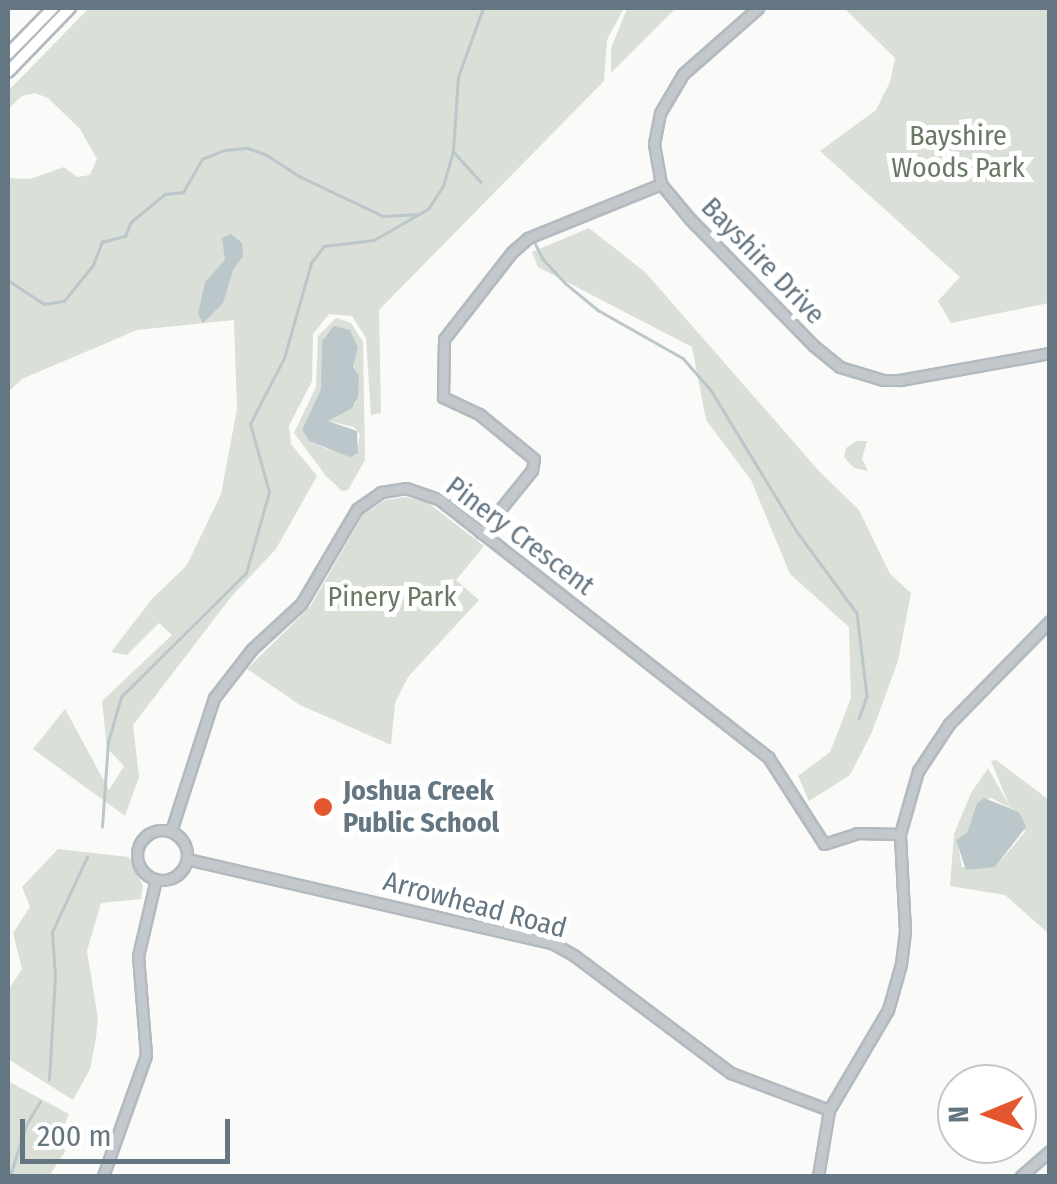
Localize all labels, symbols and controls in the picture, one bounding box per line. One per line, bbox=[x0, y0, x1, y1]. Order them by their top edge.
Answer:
park label: Bayshire Woods Park bbox=[891, 119, 1025, 185]
street label: Bayshire Drive bbox=[694, 191, 832, 331]
street label: Pinery Crescent bbox=[439, 469, 601, 603]
park label: Pinery Park bbox=[328, 580, 456, 614]
place label: Joshua Creek Public School bbox=[343, 774, 499, 840]
marker: Joshua Creek Public School bbox=[312, 796, 334, 818]
street label: Arrowhead Road bbox=[380, 864, 570, 946]
north arrow bbox=[937, 1064, 1037, 1164]
scale bar bbox=[25, 1099, 235, 1161]
text: N bbox=[942, 1106, 975, 1123]
text: 200 m bbox=[37, 1118, 112, 1154]

